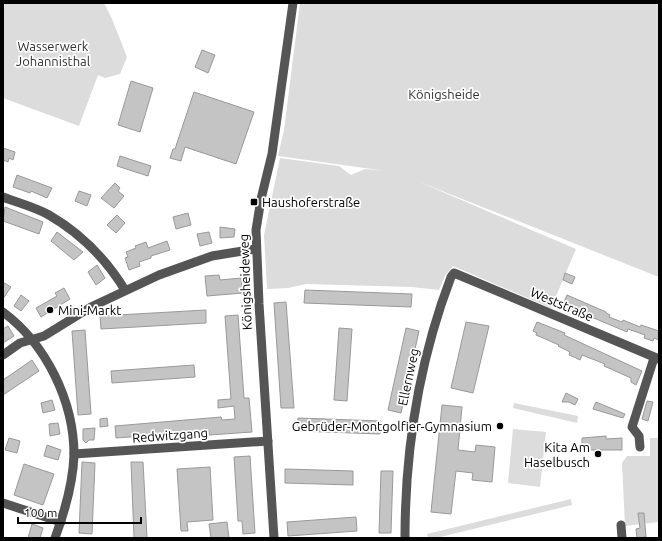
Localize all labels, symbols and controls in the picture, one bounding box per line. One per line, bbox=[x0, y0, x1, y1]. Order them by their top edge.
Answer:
park label: Wasserwerk Johannisthal bbox=[16, 39, 91, 68]
park label: Königsheide bbox=[408, 87, 480, 101]
place label: Haushoferstraße bbox=[262, 195, 360, 209]
marker: Haushoferstraße bbox=[249, 197, 259, 207]
street label: Königsheideweg bbox=[236, 234, 254, 330]
street label: Weststraße bbox=[528, 284, 596, 324]
place label: Mini-Markt bbox=[58, 303, 121, 317]
marker: Mini-Markt bbox=[45, 305, 55, 315]
street label: Ellernweg bbox=[395, 347, 421, 407]
place label: Gebrüder-Montgolfier-Gymnasium bbox=[292, 419, 492, 433]
marker: Gebrüder-Montgolfier-Gymnasium bbox=[495, 421, 505, 431]
street label: Redwitzgang bbox=[132, 425, 208, 445]
place label: Kita Am Haselbusch bbox=[524, 440, 590, 469]
marker: Kita Am Haselbusch bbox=[593, 449, 603, 459]
scale bar bbox=[18, 499, 141, 525]
text: 100 m bbox=[24, 506, 57, 519]

